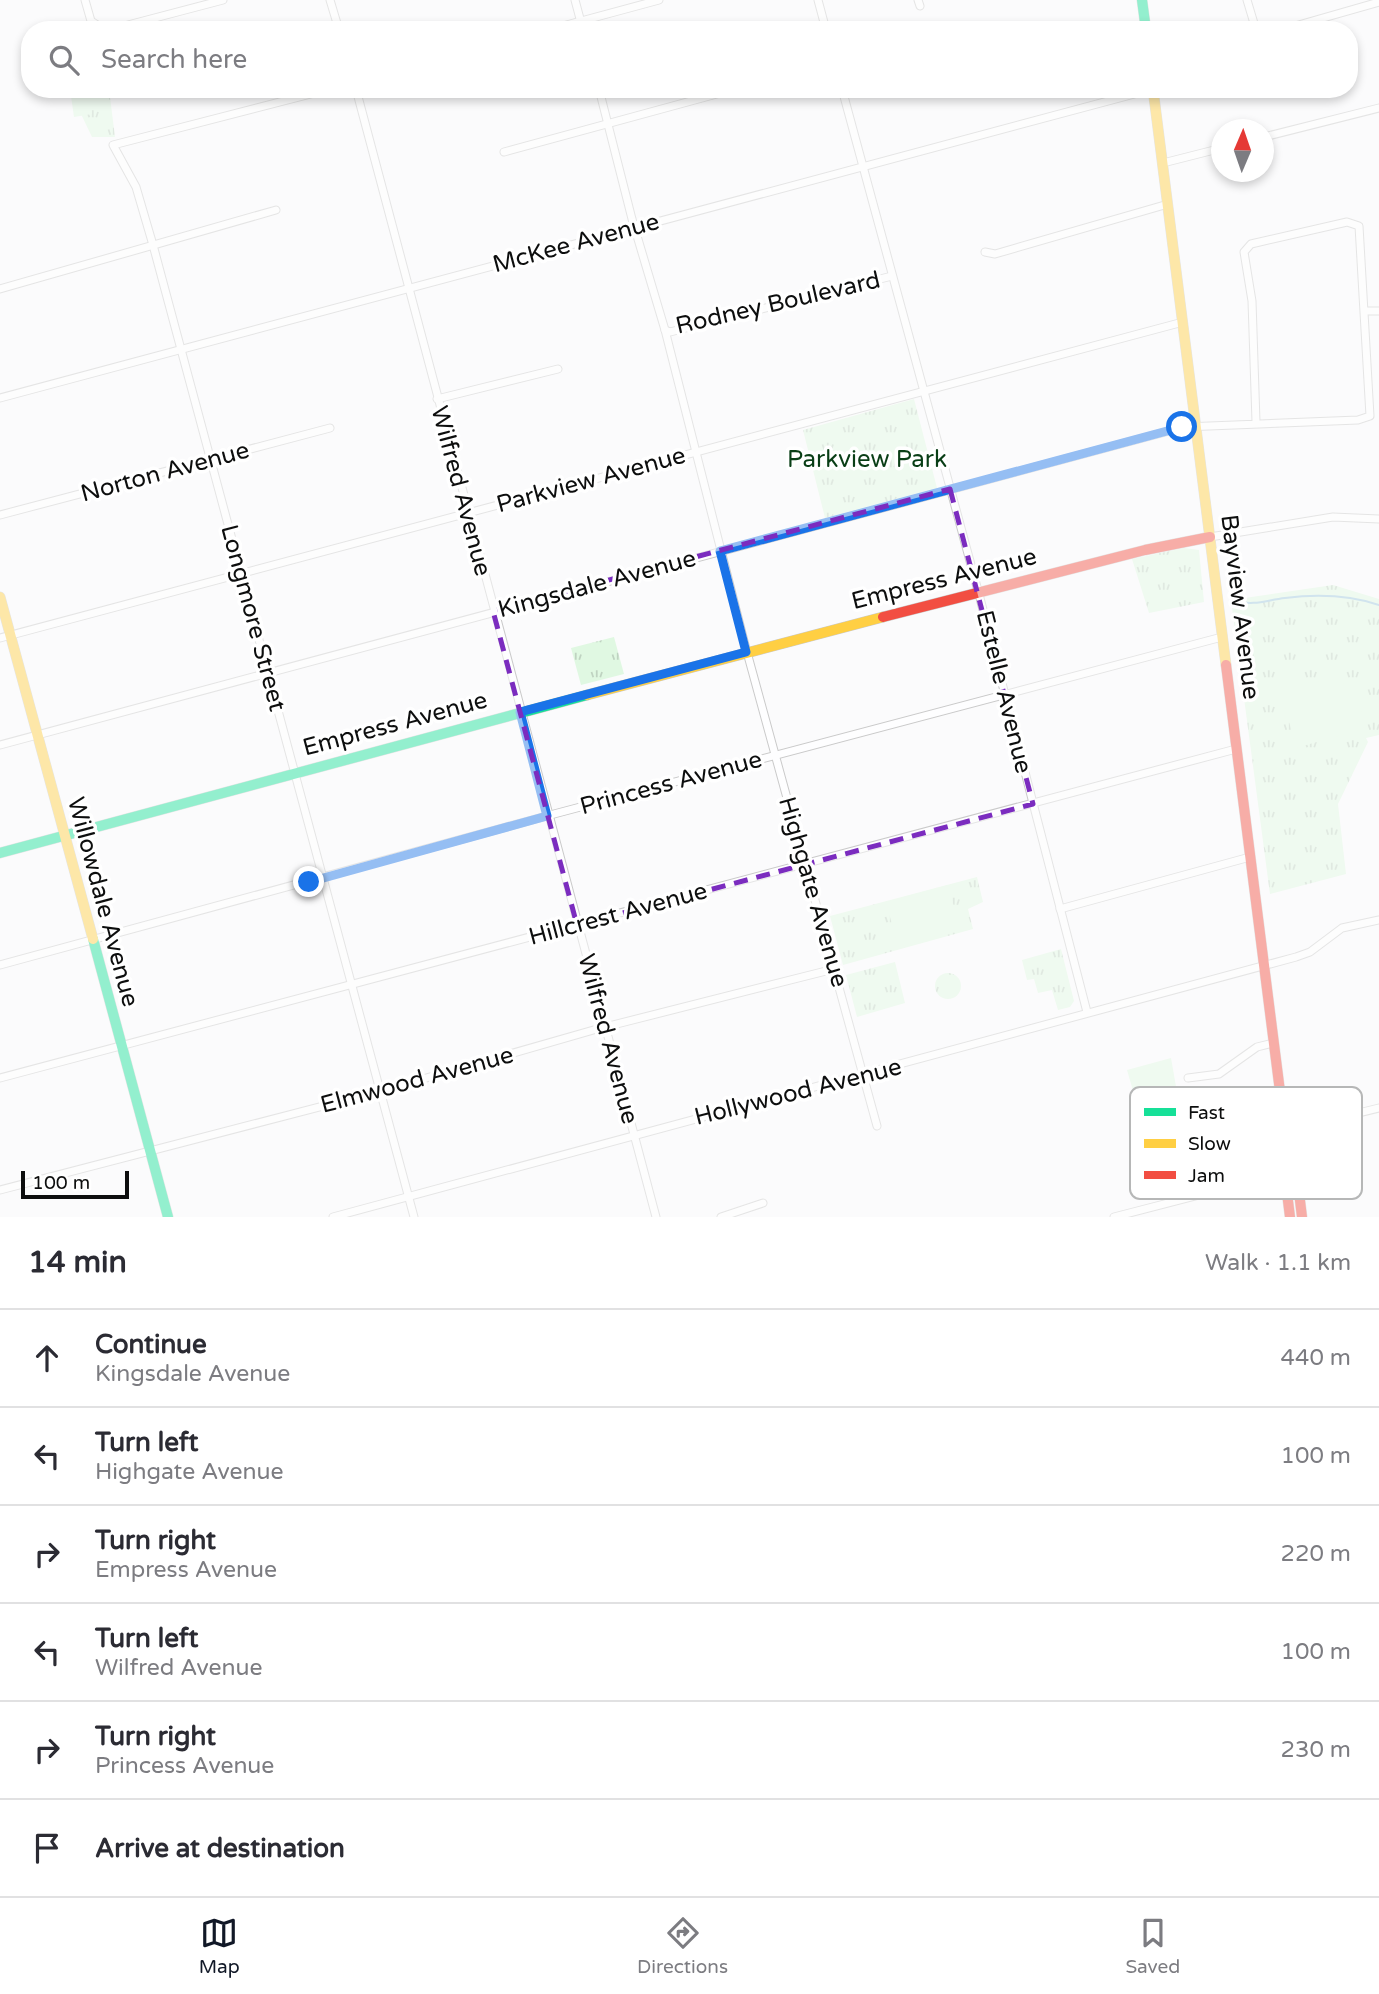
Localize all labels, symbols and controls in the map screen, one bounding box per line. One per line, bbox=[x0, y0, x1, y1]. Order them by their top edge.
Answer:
search box bbox=[21, 21, 1358, 98]
icon: search bbox=[45, 41, 83, 79]
text: Search here bbox=[101, 44, 247, 75]
north arrow bbox=[1211, 119, 1274, 182]
street label: McKee Avenue bbox=[490, 207, 662, 279]
street label: Rodney Boulevard bbox=[673, 265, 883, 341]
street label: Wilfred Avenue bbox=[424, 403, 498, 579]
route start bbox=[1166, 411, 1197, 442]
street label: Norton Avenue bbox=[78, 436, 252, 508]
street label: Parkview Avenue bbox=[493, 441, 689, 519]
park label: Parkview Park bbox=[787, 445, 947, 474]
street label: Bayview Avenue bbox=[1214, 513, 1266, 701]
street label: Longmore Street bbox=[214, 521, 292, 715]
street label: Empress Avenue bbox=[848, 542, 1040, 616]
street label: Kingsdale Avenue bbox=[495, 544, 699, 624]
street label: Estelle Avenue bbox=[970, 608, 1038, 776]
street label: Empress Avenue bbox=[300, 685, 490, 763]
street label: Princess Avenue bbox=[577, 745, 765, 821]
street label: Highgate Avenue bbox=[772, 793, 854, 991]
street label: Willowdale Avenue bbox=[61, 794, 145, 1010]
route end bbox=[293, 866, 324, 897]
street label: Hillcrest Avenue bbox=[526, 876, 710, 952]
street label: Wilfred Avenue bbox=[571, 951, 645, 1127]
street label: Elmwood Avenue bbox=[317, 1040, 517, 1120]
street label: Hollywood Avenue bbox=[691, 1052, 905, 1132]
legend bbox=[1130, 1087, 1362, 1199]
text: Fast bbox=[1188, 1102, 1225, 1124]
text: Slow bbox=[1188, 1133, 1231, 1155]
text: Jam bbox=[1188, 1165, 1225, 1187]
scale bar bbox=[21, 1168, 130, 1200]
text: 100 m bbox=[32, 1172, 90, 1194]
text: 14 min bbox=[28, 1244, 127, 1281]
text: Walk · 1.1 km bbox=[1205, 1249, 1351, 1277]
text: Continue bbox=[95, 1329, 207, 1360]
icon: ahead bbox=[28, 1339, 66, 1377]
text: 440 m bbox=[1281, 1344, 1351, 1372]
text: Kingsdale Avenue bbox=[95, 1360, 290, 1388]
text: Turn left bbox=[95, 1427, 198, 1458]
icon: left bbox=[28, 1437, 66, 1475]
text: 100 m bbox=[1281, 1442, 1351, 1470]
text: Highgate Avenue bbox=[95, 1458, 284, 1486]
text: Turn right bbox=[95, 1525, 216, 1556]
icon: right bbox=[28, 1535, 66, 1573]
text: 220 m bbox=[1281, 1540, 1351, 1568]
text: Empress Avenue bbox=[95, 1556, 277, 1584]
text: Turn left bbox=[95, 1623, 198, 1654]
icon: left bbox=[28, 1633, 66, 1671]
text: 100 m bbox=[1281, 1638, 1351, 1666]
text: Wilfred Avenue bbox=[95, 1654, 263, 1682]
text: Turn right bbox=[95, 1721, 216, 1752]
icon: right bbox=[28, 1731, 66, 1769]
text: 230 m bbox=[1281, 1736, 1351, 1764]
text: Princess Avenue bbox=[95, 1752, 274, 1780]
icon: arrive bbox=[28, 1829, 66, 1867]
text: Arrive at destination bbox=[95, 1833, 345, 1864]
tab: Map bbox=[199, 1914, 240, 1978]
tab: Directions bbox=[637, 1914, 728, 1978]
tab: Saved bbox=[1125, 1914, 1180, 1978]

